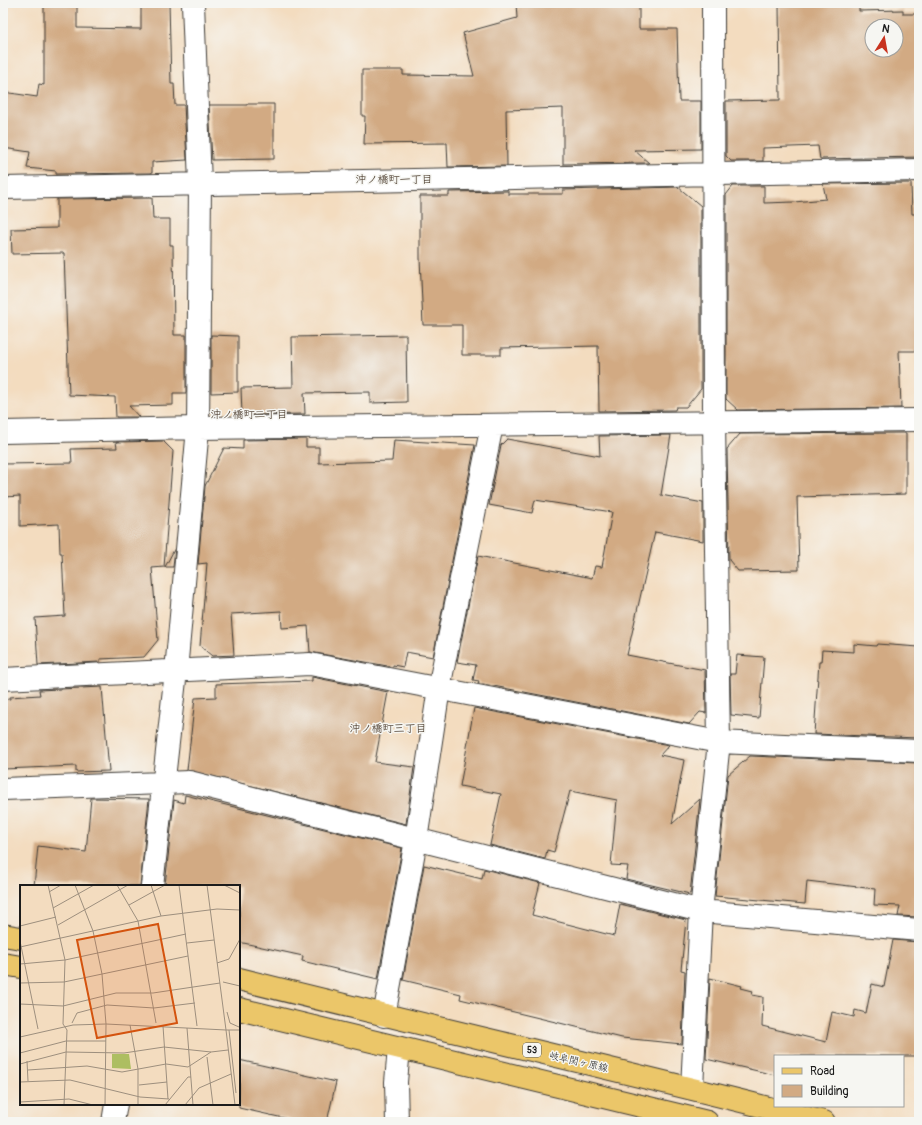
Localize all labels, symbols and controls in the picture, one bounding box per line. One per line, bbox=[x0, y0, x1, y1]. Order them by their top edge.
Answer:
north arrow bbox=[864, 18, 904, 58]
text: N bbox=[881, 22, 891, 36]
district label: 沖ノ橋町一丁目 bbox=[356, 173, 433, 186]
district label: 沖ノ橋町二丁目 bbox=[211, 408, 288, 421]
district label: 沖ノ橋町三丁目 bbox=[350, 722, 427, 735]
inset map bbox=[20, 885, 240, 1105]
road number: 53 bbox=[523, 1043, 541, 1057]
street label: 岐阜関ヶ原線 bbox=[548, 1049, 609, 1075]
legend bbox=[774, 1055, 904, 1107]
text: Road bbox=[810, 1064, 835, 1079]
text: Building bbox=[810, 1084, 849, 1099]

